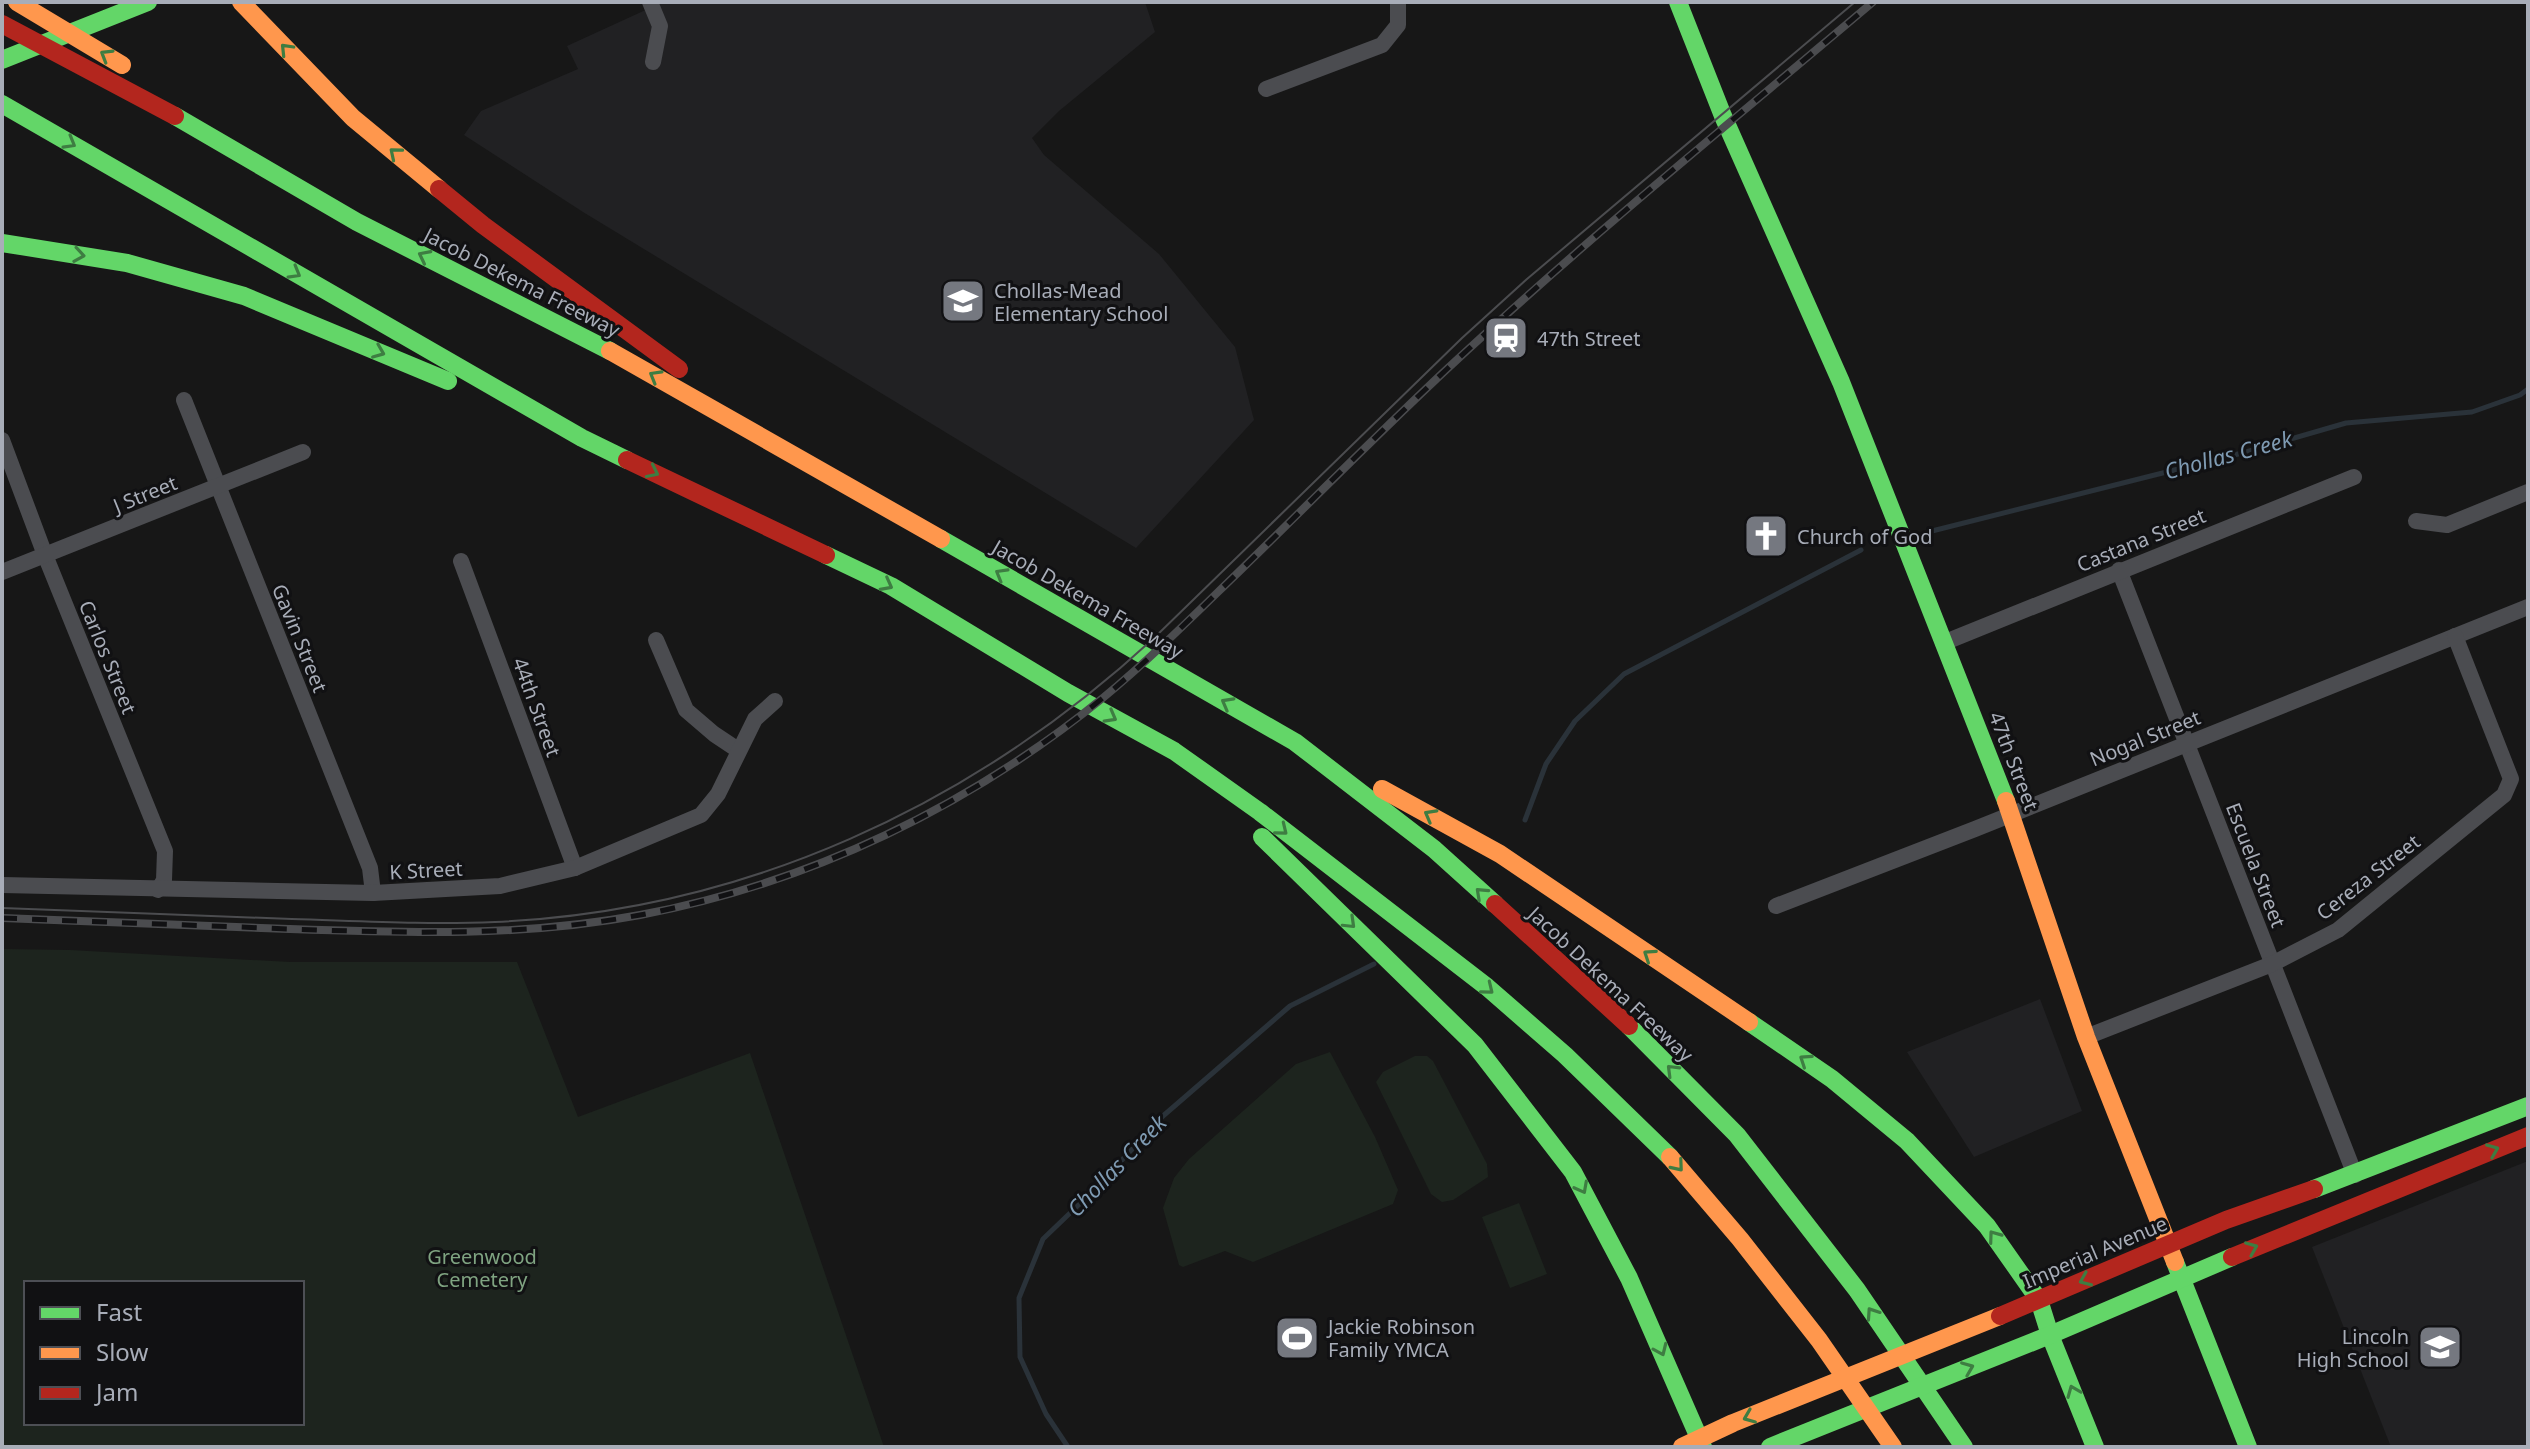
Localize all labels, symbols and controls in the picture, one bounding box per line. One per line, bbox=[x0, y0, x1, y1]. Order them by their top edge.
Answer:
one-way arrow bbox=[281, 44, 296, 58]
one-way arrow bbox=[100, 50, 115, 65]
one-way arrow bbox=[61, 133, 75, 149]
one-way arrow bbox=[390, 148, 404, 163]
street label: Jacob Dekema Freeway bbox=[418, 220, 625, 344]
one-way arrow bbox=[72, 246, 86, 263]
one-way arrow bbox=[418, 251, 433, 266]
one-way arrow bbox=[286, 263, 301, 279]
school or university icon: Chollas-Mead Elementary School bbox=[939, 277, 987, 325]
place label: Chollas-Mead Elementary School bbox=[994, 277, 1168, 327]
station icon: 47th Street bbox=[1482, 314, 1530, 362]
place label: 47th Street bbox=[1537, 325, 1641, 352]
one-way arrow bbox=[371, 342, 385, 358]
one-way arrow bbox=[649, 370, 664, 386]
water label: Chollas Creek bbox=[2161, 422, 2296, 485]
one-way arrow bbox=[644, 462, 659, 478]
street label: J Street bbox=[107, 469, 181, 520]
street label: Castana Street bbox=[2073, 502, 2209, 578]
church icon: Church of God bbox=[1742, 512, 1790, 560]
place label: Church of God bbox=[1797, 523, 1933, 550]
street label: Jacob Dekema Freeway bbox=[986, 532, 1189, 665]
one-way arrow bbox=[995, 569, 1010, 584]
one-way arrow bbox=[878, 575, 893, 590]
street label: Gavin Street bbox=[266, 580, 334, 696]
street label: Carlos Street bbox=[73, 596, 143, 718]
street label: 44th Street bbox=[507, 654, 567, 760]
one-way arrow bbox=[1221, 697, 1236, 713]
street label: Nogal Street bbox=[2086, 704, 2204, 772]
one-way arrow bbox=[1102, 707, 1117, 722]
street label: 47th Street bbox=[1983, 708, 2045, 814]
street label: Escuela Street bbox=[2220, 799, 2292, 931]
one-way arrow bbox=[1424, 810, 1438, 825]
one-way arrow bbox=[1273, 820, 1288, 835]
street label: Cereza Street bbox=[2311, 828, 2425, 926]
street label: K Street bbox=[389, 855, 463, 885]
one-way arrow bbox=[1476, 888, 1491, 902]
street label: Jacob Dekema Freeway bbox=[1521, 899, 1700, 1068]
one-way arrow bbox=[1341, 914, 1355, 928]
one-way arrow bbox=[1643, 949, 1658, 964]
one-way arrow bbox=[1479, 979, 1493, 994]
one-way arrow bbox=[1799, 1055, 1813, 1070]
one-way arrow bbox=[1667, 1065, 1681, 1079]
water label: Chollas Creek bbox=[1060, 1107, 1173, 1223]
one-way arrow bbox=[2485, 1144, 2499, 1160]
one-way arrow bbox=[1668, 1157, 1683, 1172]
one-way arrow bbox=[1572, 1180, 1587, 1194]
street label: Imperial Avenue bbox=[2019, 1209, 2171, 1295]
one-way arrow bbox=[1989, 1231, 2004, 1245]
one-way arrow bbox=[2244, 1241, 2258, 1258]
park label: Greenwood Cemetery bbox=[427, 1243, 537, 1293]
one-way arrow bbox=[2079, 1271, 2093, 1287]
legend bbox=[24, 1281, 304, 1425]
text: Fast bbox=[96, 1295, 142, 1328]
one-way arrow bbox=[1867, 1307, 1882, 1322]
place label: Jackie Robinson Family YMCA bbox=[1326, 1313, 1475, 1363]
sports icon: Jackie Robinson Family YMCA bbox=[1273, 1314, 1321, 1362]
place label: Lincoln High School bbox=[2297, 1323, 2409, 1373]
school or university icon: Lincoln High School bbox=[2416, 1323, 2464, 1371]
text: Slow bbox=[96, 1335, 148, 1368]
one-way arrow bbox=[1651, 1341, 1667, 1356]
one-way arrow bbox=[1960, 1361, 1974, 1378]
text: Jam bbox=[94, 1375, 138, 1408]
one-way arrow bbox=[2066, 1385, 2083, 1399]
one-way arrow bbox=[1743, 1407, 1757, 1423]

